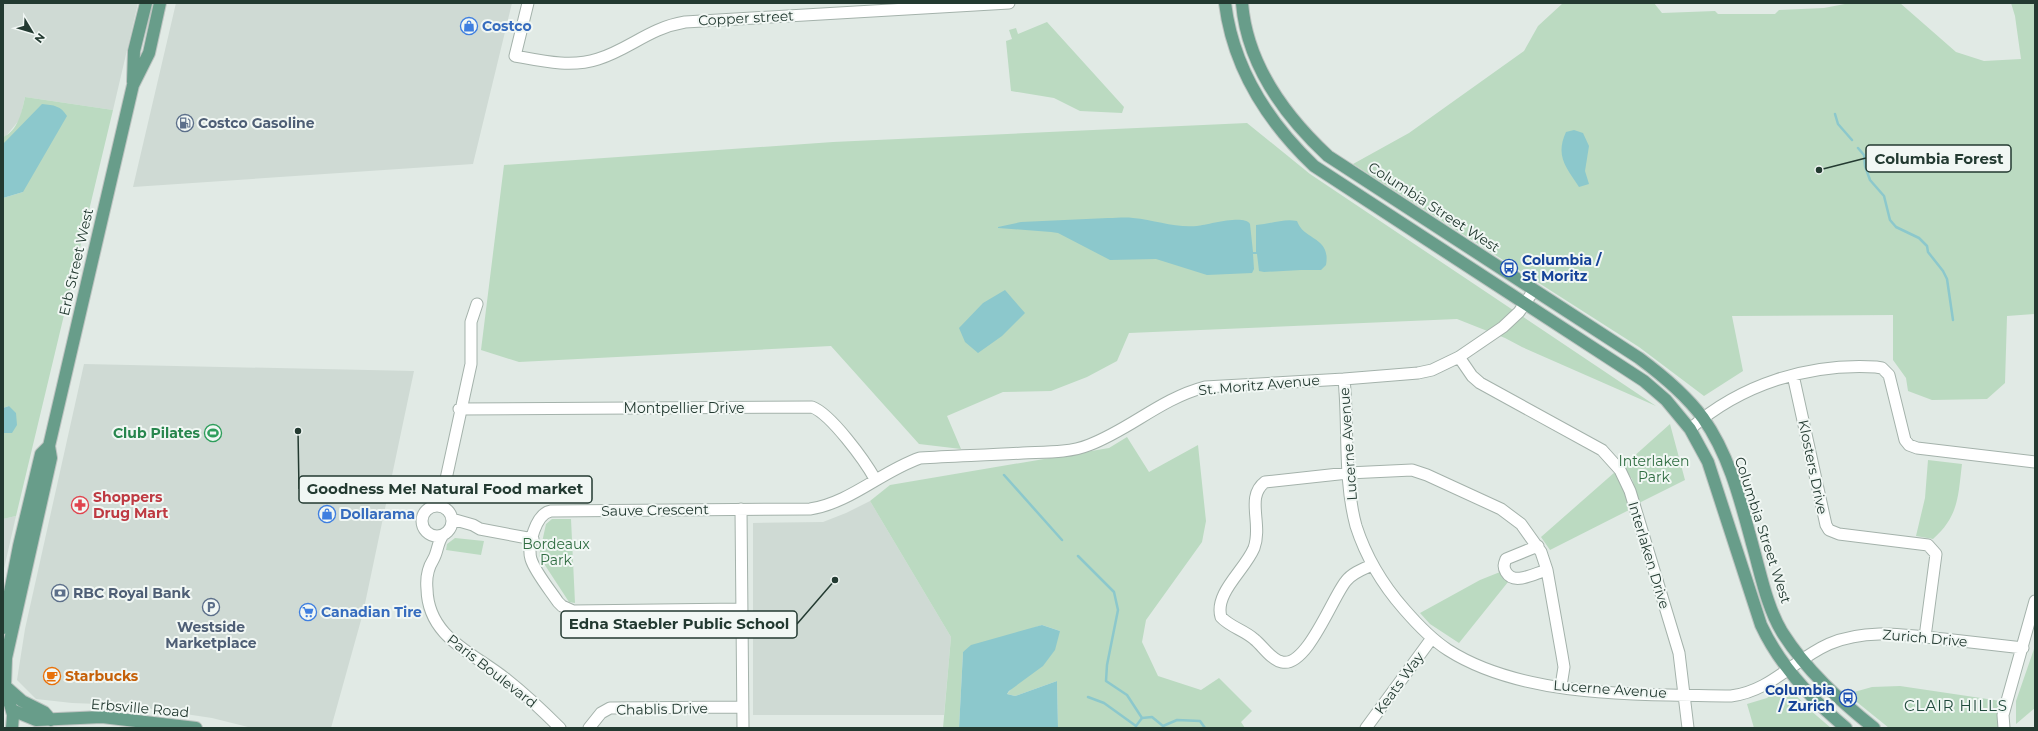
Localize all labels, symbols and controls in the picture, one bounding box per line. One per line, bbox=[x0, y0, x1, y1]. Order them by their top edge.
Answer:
street label: Copper street bbox=[698, 6, 795, 29]
north arrow bbox=[12, 12, 52, 52]
shop icon: Costco bbox=[459, 16, 479, 36]
place label: Costco bbox=[482, 17, 532, 35]
text: N bbox=[32, 30, 48, 46]
fuel station icon: Costco Gasoline bbox=[175, 113, 195, 133]
place label: Costco Gasoline bbox=[198, 114, 315, 132]
callout: Columbia Forest bbox=[1866, 145, 2011, 172]
text: Columbia Forest bbox=[1875, 149, 2004, 168]
street label: Columbia Street West bbox=[1365, 158, 1503, 256]
street label: Erb Street West bbox=[55, 206, 97, 318]
place label: Columbia / St Moritz bbox=[1522, 251, 1603, 285]
bus stop icon: Columbia / St Moritz bbox=[1499, 258, 1519, 278]
street label: St. Moritz Avenue bbox=[1198, 371, 1320, 399]
street label: Lucerne Avenue bbox=[1335, 387, 1361, 501]
street label: Montpellier Drive bbox=[624, 399, 744, 417]
street label: Klosters Drive bbox=[1794, 418, 1832, 516]
sports icon: Club Pilates bbox=[203, 423, 223, 443]
place label: Club Pilates bbox=[113, 424, 201, 442]
park label: Interlaken Park bbox=[1618, 452, 1690, 486]
street label: Columbia Street West bbox=[1731, 454, 1795, 606]
callout: Goodness Me! Natural Food market bbox=[299, 476, 592, 503]
text: Goodness Me! Natural Food market bbox=[307, 479, 584, 498]
place label: Shoppers Drug Mart bbox=[93, 488, 168, 522]
pharmacy icon: Shoppers Drug Mart bbox=[70, 495, 90, 515]
street label: Interlaken Drive bbox=[1624, 499, 1674, 611]
street label: Sauve Crescent bbox=[601, 500, 709, 520]
shop icon: Dollarama bbox=[317, 504, 337, 524]
place label: Dollarama bbox=[340, 505, 415, 523]
park label: Bordeaux Park bbox=[522, 535, 590, 569]
bank icon: RBC Royal Bank bbox=[50, 583, 70, 603]
place label: RBC Royal Bank bbox=[73, 584, 191, 602]
parking icon: Westside Marketplace bbox=[201, 597, 221, 617]
supermarket icon: Canadian Tire bbox=[298, 602, 318, 622]
place label: Canadian Tire bbox=[321, 603, 422, 621]
callout: Edna Staebler Public School bbox=[561, 611, 797, 638]
text: Edna Staebler Public School bbox=[569, 614, 789, 633]
place label: Westside Marketplace bbox=[165, 618, 257, 652]
street label: Zurich Drive bbox=[1882, 625, 1968, 651]
street label: Paris Boulevard bbox=[443, 630, 541, 712]
street label: Keats Way bbox=[1370, 648, 1428, 718]
cafe icon: Starbucks bbox=[42, 666, 62, 686]
place label: Starbucks bbox=[65, 667, 139, 685]
street label: Lucerne Avenue bbox=[1553, 676, 1667, 702]
place label: Columbia / Zurich bbox=[1765, 681, 1835, 715]
bus stop icon: Columbia / Zurich bbox=[1838, 688, 1858, 708]
street label: Erbsville Road bbox=[90, 695, 190, 721]
district label: CLAIR HILLS bbox=[1904, 696, 2008, 715]
street label: Chablis Drive bbox=[616, 699, 708, 719]

